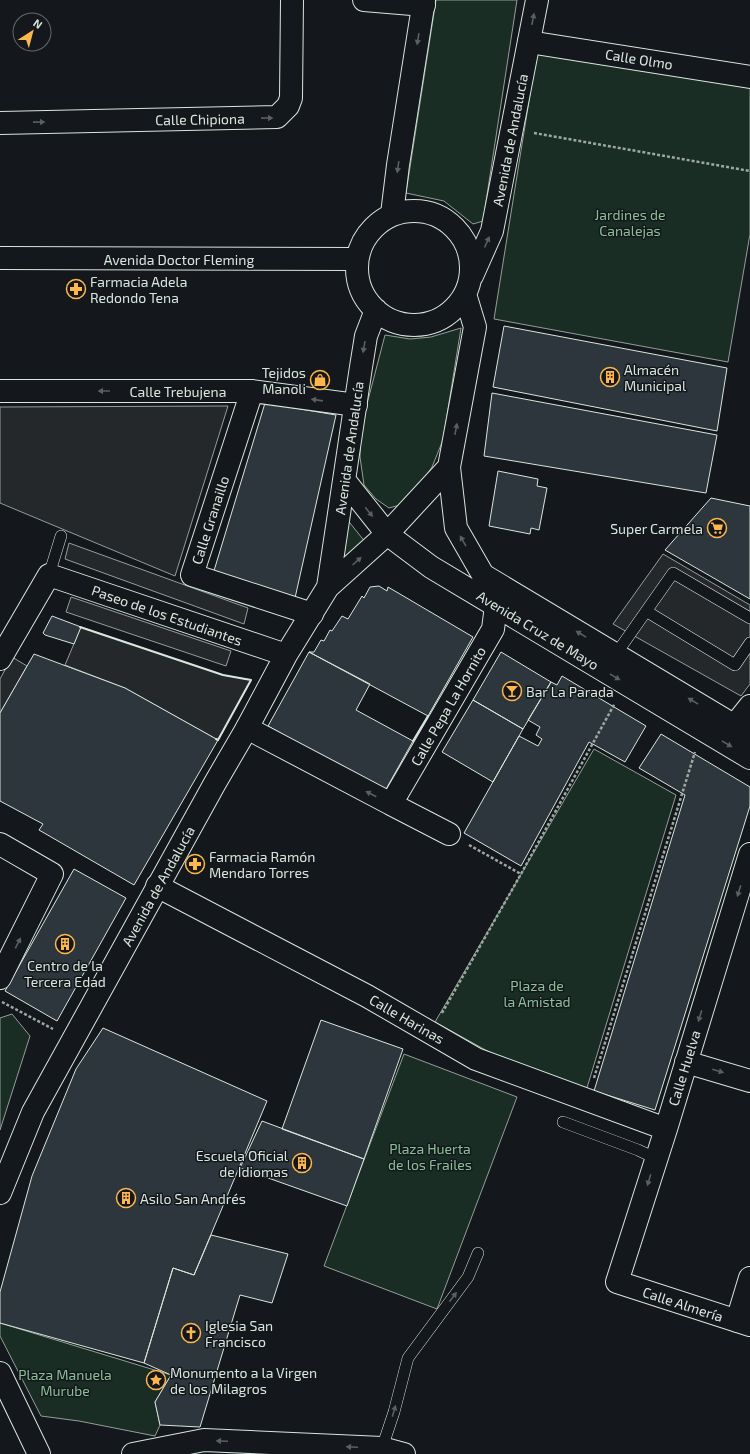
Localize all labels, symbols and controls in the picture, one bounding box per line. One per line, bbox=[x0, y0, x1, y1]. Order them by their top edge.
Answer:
north arrow bbox=[12, 12, 52, 52]
one-way arrow bbox=[531, 12, 537, 25]
text: N bbox=[31, 16, 45, 31]
one-way arrow bbox=[415, 32, 421, 45]
street label: Calle Olmo bbox=[604, 45, 674, 73]
street label: Avenida de Andalucía bbox=[489, 72, 531, 208]
street label: Calle Chipiona bbox=[155, 110, 245, 128]
one-way arrow bbox=[261, 115, 274, 121]
one-way arrow bbox=[33, 119, 46, 125]
one-way arrow bbox=[395, 161, 401, 173]
park label: Jardines de Canalejas bbox=[595, 206, 665, 239]
one-way arrow bbox=[484, 236, 490, 247]
street label: Avenida Doctor Fleming bbox=[104, 251, 254, 268]
place label: Farmacia Adela Redondo Tena bbox=[90, 273, 187, 306]
pharmacy icon: Farmacia Adela Redondo Tena bbox=[65, 278, 87, 300]
one-way arrow bbox=[361, 341, 367, 353]
place label: Almacén Municipal bbox=[624, 361, 687, 394]
place label: Tejidos Manoli bbox=[262, 364, 306, 397]
building icon: Almacén Municipal bbox=[599, 366, 621, 388]
shop icon: Tejidos Manoli bbox=[309, 369, 331, 391]
street label: Avenida de Andalucía bbox=[331, 380, 367, 516]
street label: Calle Trebujena bbox=[130, 383, 226, 400]
one-way arrow bbox=[97, 388, 110, 394]
one-way arrow bbox=[311, 397, 323, 403]
one-way arrow bbox=[454, 423, 460, 435]
street label: Calle Granaillo bbox=[188, 473, 232, 567]
one-way arrow bbox=[365, 506, 374, 517]
supermarket icon: Super Carmela bbox=[706, 517, 728, 539]
place label: Super Carmela bbox=[610, 520, 703, 537]
one-way arrow bbox=[460, 535, 467, 547]
one-way arrow bbox=[352, 556, 362, 565]
street label: Paseo de los Estudiantes bbox=[89, 581, 245, 649]
street label: Avenida Cruz de Mayo bbox=[474, 587, 602, 673]
one-way arrow bbox=[575, 630, 587, 637]
street label: Calle Pepa La Hornito bbox=[407, 643, 489, 769]
one-way arrow bbox=[609, 673, 621, 680]
bar icon: Bar La Parada bbox=[501, 680, 523, 702]
place label: Bar La Parada bbox=[526, 683, 614, 700]
one-way arrow bbox=[687, 697, 699, 704]
one-way arrow bbox=[721, 740, 733, 747]
one-way arrow bbox=[365, 790, 377, 797]
street label: Avenida de Andalucía bbox=[118, 823, 198, 949]
place label: Farmacia Ramón Mendaro Torres bbox=[209, 848, 315, 881]
pharmacy icon: Farmacia Ramón Mendaro Torres bbox=[184, 853, 206, 875]
one-way arrow bbox=[735, 886, 741, 898]
building icon: Centro de la Tercera Edad bbox=[54, 933, 76, 955]
one-way arrow bbox=[14, 937, 21, 949]
place label: Centro de la Tercera Edad bbox=[24, 957, 106, 990]
park label: Plaza de la Amistad bbox=[503, 977, 571, 1010]
street label: Calle Harinas bbox=[367, 991, 447, 1047]
one-way arrow bbox=[697, 1010, 703, 1022]
street label: Calle Huelva bbox=[664, 1028, 704, 1108]
one-way arrow bbox=[712, 1068, 724, 1074]
park label: Plaza Huerta de los Frailes bbox=[388, 1140, 472, 1173]
place label: Escuela Oficial de Idiomas bbox=[196, 1147, 289, 1180]
building icon: Escuela Oficial de Idiomas bbox=[291, 1152, 313, 1174]
one-way arrow bbox=[645, 1174, 651, 1186]
building icon: Asilo San Andrés bbox=[115, 1187, 137, 1209]
place label: Asilo San Andrés bbox=[140, 1190, 246, 1207]
street label: Calle Almería bbox=[641, 1283, 725, 1325]
one-way arrow bbox=[449, 1292, 457, 1303]
place label: Iglesia San Francisco bbox=[205, 1317, 273, 1350]
church icon: Iglesia San Francisco bbox=[180, 1322, 202, 1344]
place label: Monumento a la Virgen de los Milagros bbox=[170, 1364, 317, 1397]
park label: Plaza Manuela Murube bbox=[18, 1366, 112, 1399]
place icon: Monumento a la Virgen de los Milagros bbox=[145, 1369, 167, 1391]
one-way arrow bbox=[391, 1405, 397, 1417]
one-way arrow bbox=[216, 1437, 228, 1444]
one-way arrow bbox=[346, 1443, 358, 1450]

